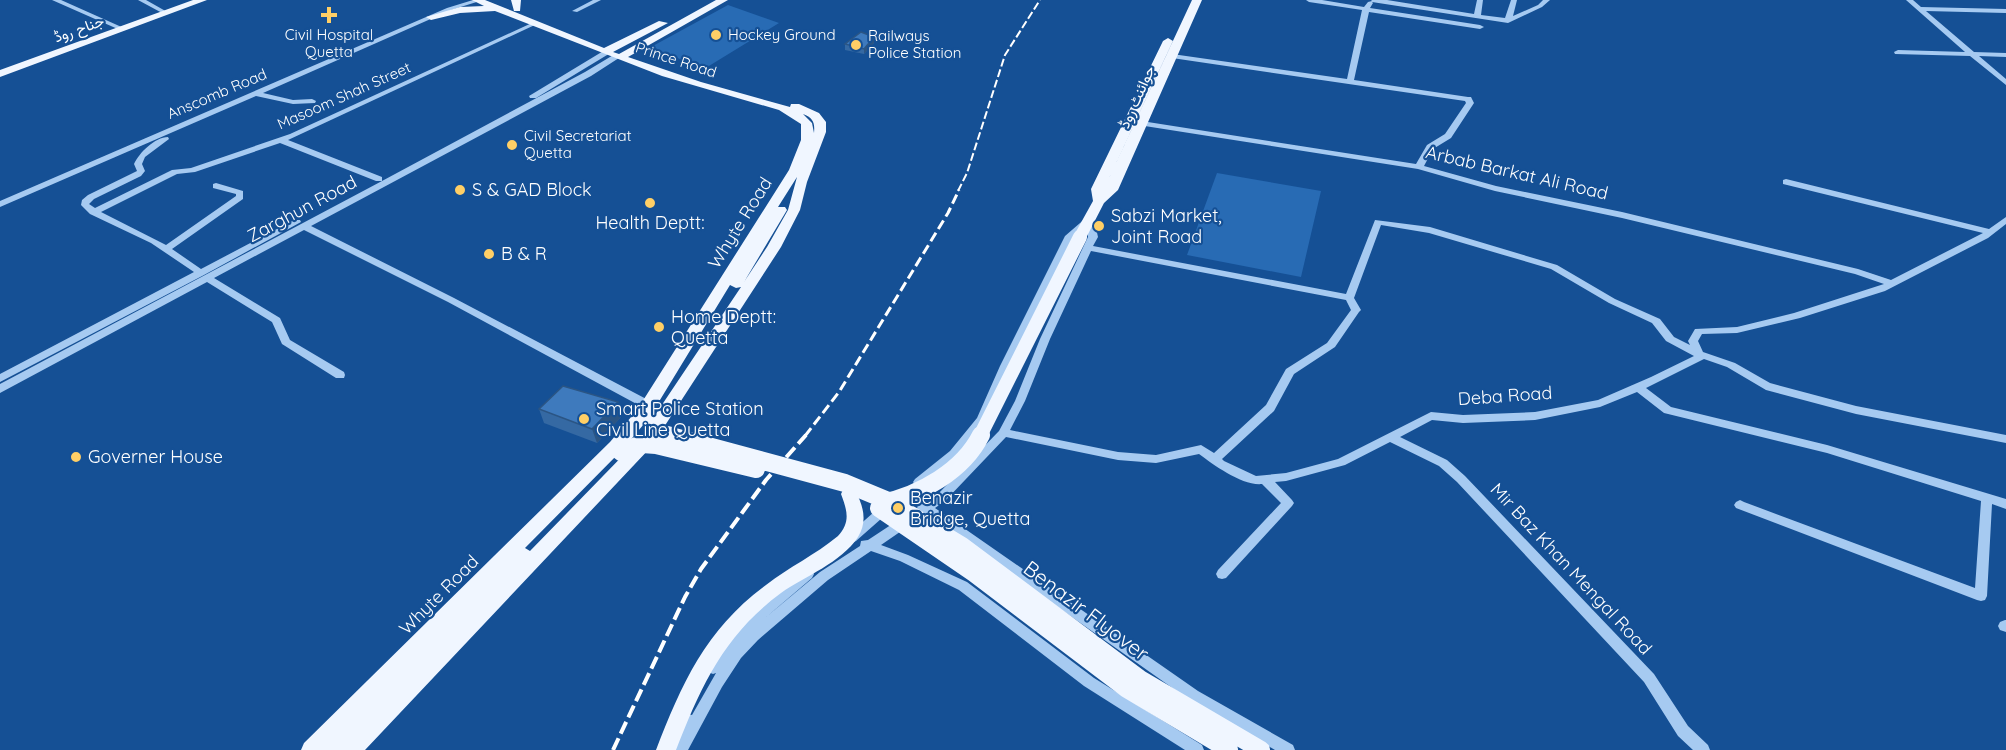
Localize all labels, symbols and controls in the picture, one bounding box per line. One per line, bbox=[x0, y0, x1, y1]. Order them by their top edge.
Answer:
marker: Civil Hospital Quetta bbox=[320, 6, 338, 24]
street label: جناح روڈ bbox=[51, 11, 107, 48]
place label: Civil Hospital Quetta bbox=[285, 25, 373, 61]
place label: Hockey Ground bbox=[728, 25, 836, 44]
place label: Railways Police Station bbox=[868, 26, 961, 62]
marker: Hockey Ground bbox=[709, 28, 723, 42]
street label: Prince Road bbox=[633, 37, 719, 82]
marker: Railways Police Station bbox=[849, 38, 863, 52]
street label: Masoom Shah Street bbox=[274, 58, 413, 134]
street label: جوائنٹ روڈ bbox=[1114, 62, 1159, 131]
street label: Anscomb Road bbox=[164, 64, 269, 123]
place label: Civil Secretariat Quetta bbox=[524, 126, 632, 162]
marker: Civil Secretariat Quetta bbox=[505, 138, 519, 152]
street label: Arbab Barkat Ali Road bbox=[1424, 140, 1611, 205]
street label: Zarghun Road bbox=[243, 170, 361, 247]
street label: Whyte Road bbox=[702, 173, 777, 273]
place label: S & GAD Block bbox=[472, 178, 592, 201]
marker: S & GAD Block bbox=[453, 183, 467, 197]
marker: Health Deptt: bbox=[643, 196, 657, 210]
place label: Sabzi Market, Joint Road bbox=[1111, 204, 1222, 248]
place label: Health Deptt: bbox=[595, 211, 705, 234]
marker: Sabzi Market, Joint Road bbox=[1092, 219, 1106, 233]
place label: B & R bbox=[501, 242, 547, 265]
marker: B & R bbox=[482, 247, 496, 261]
place label: Home Deptt: Quetta bbox=[671, 305, 776, 349]
marker: Home Deptt: Quetta bbox=[652, 320, 666, 334]
street label: Deba Road bbox=[1457, 381, 1553, 410]
place label: Smart Police Station Civil Line Quetta bbox=[596, 397, 764, 441]
marker: Smart Police Station Civil Line Quetta bbox=[577, 412, 591, 426]
place label: Governer House bbox=[88, 445, 223, 468]
marker: Governer House bbox=[69, 450, 83, 464]
street label: Mir Baz Khan Mengal Road bbox=[1486, 478, 1657, 659]
place label: Benazir Bridge, Quetta bbox=[910, 486, 1030, 530]
marker: Benazir Bridge, Quetta bbox=[891, 501, 905, 515]
street label: Whyte Road bbox=[394, 550, 483, 639]
street label: Benazir Flyover bbox=[1019, 555, 1155, 666]

